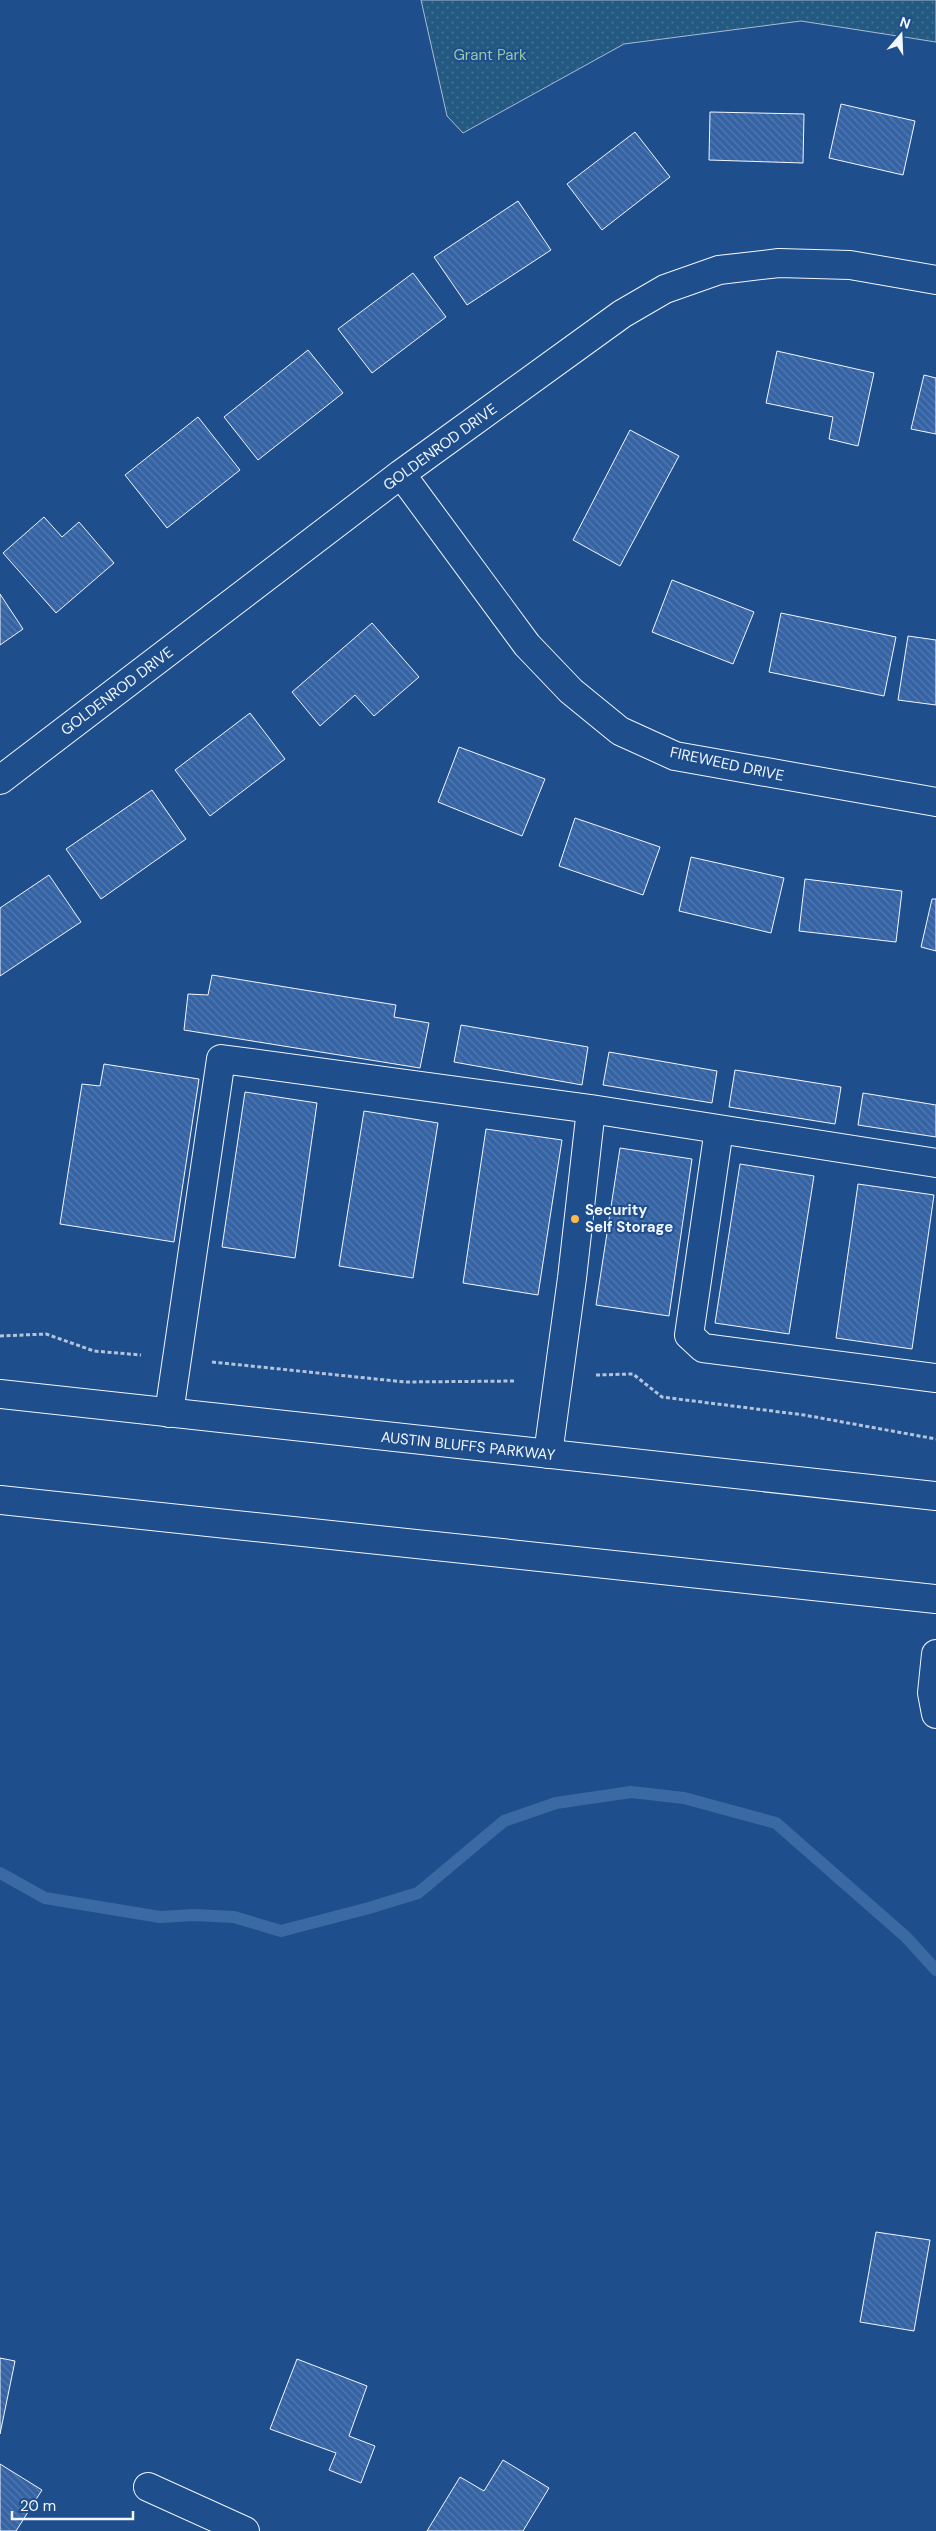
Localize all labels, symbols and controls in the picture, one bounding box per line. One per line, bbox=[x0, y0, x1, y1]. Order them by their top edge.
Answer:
north arrow bbox=[876, 10, 926, 60]
text: N bbox=[897, 13, 913, 33]
park label: Grant Park bbox=[453, 45, 527, 65]
street label: GOLDENROD DRIVE bbox=[379, 399, 501, 495]
street label: GOLDENROD DRIVE bbox=[57, 642, 177, 740]
street label: FIREWEED DRIVE bbox=[668, 742, 786, 786]
place label: Security Self Storage bbox=[585, 1200, 673, 1237]
marker: Security Self Storage bbox=[569, 1213, 581, 1225]
street label: AUSTIN BLUFFS PARKWAY bbox=[380, 1427, 556, 1465]
scale bar bbox=[12, 2488, 134, 2520]
text: 20 m bbox=[20, 2496, 56, 2516]

